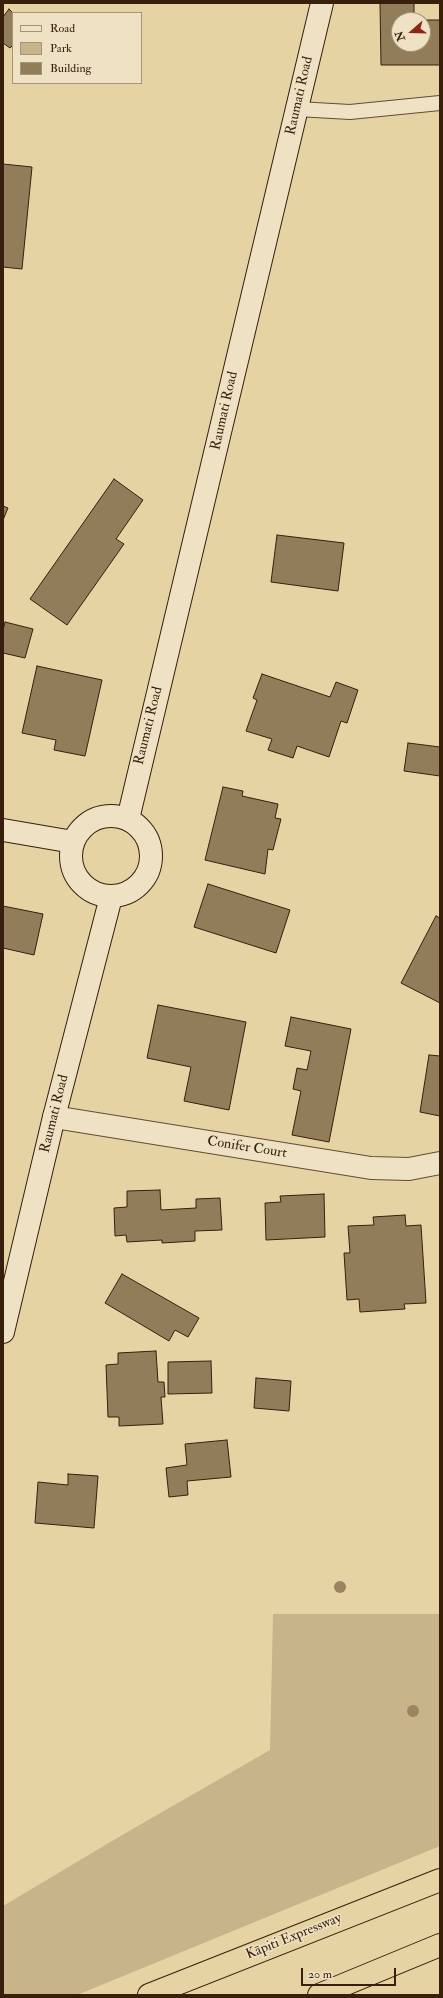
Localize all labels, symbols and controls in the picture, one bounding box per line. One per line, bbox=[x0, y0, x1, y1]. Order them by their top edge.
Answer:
legend bbox=[12, 12, 142, 84]
north arrow bbox=[391, 12, 431, 52]
text: Road bbox=[50, 21, 75, 36]
text: N bbox=[392, 29, 408, 43]
text: Park bbox=[50, 41, 72, 56]
street label: Raumati Road bbox=[283, 55, 317, 137]
text: Building bbox=[50, 61, 91, 76]
street label: Raumati Road bbox=[208, 370, 242, 452]
street label: Raumati Road bbox=[131, 685, 167, 767]
street label: Raumati Road bbox=[37, 1073, 73, 1155]
street label: Conifer Court bbox=[206, 1133, 288, 1163]
street label: Kāpiti Expressway bbox=[244, 1910, 344, 1964]
scale bar bbox=[303, 1960, 398, 1986]
text: 20 m bbox=[308, 1967, 332, 1982]

